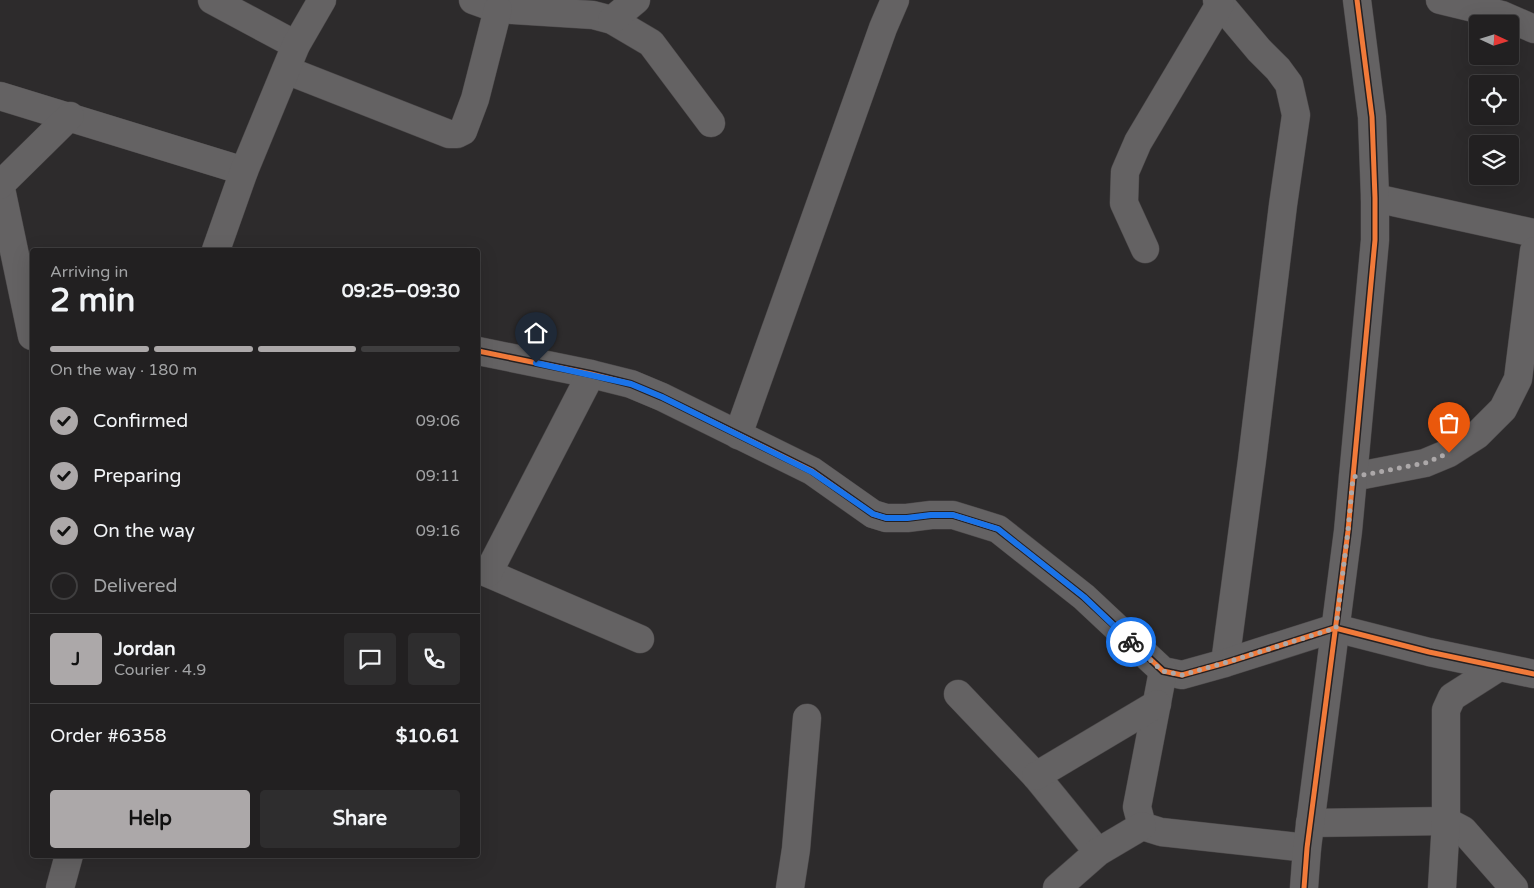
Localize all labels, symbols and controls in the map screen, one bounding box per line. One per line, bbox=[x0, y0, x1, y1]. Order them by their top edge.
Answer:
north arrow bbox=[1469, 15, 1519, 65]
map controls bbox=[1469, 15, 1519, 185]
button: locate bbox=[1469, 75, 1519, 125]
button: layers bbox=[1469, 135, 1519, 185]
text: Arriving in bbox=[50, 262, 128, 282]
text: 09:25–09:30 bbox=[342, 280, 460, 302]
text: 2 min bbox=[50, 282, 135, 320]
pin bbox=[515, 312, 557, 363]
icon: home bbox=[522, 319, 550, 347]
text: On the way · 180 m bbox=[50, 360, 197, 380]
pin bbox=[1428, 402, 1470, 453]
icon: check bbox=[50, 407, 78, 435]
icon: bag bbox=[1435, 409, 1463, 437]
text: Confirmed bbox=[93, 410, 188, 432]
text: 09:06 bbox=[416, 411, 460, 431]
icon: check bbox=[50, 462, 78, 490]
text: Preparing bbox=[93, 465, 182, 487]
text: 09:11 bbox=[416, 466, 460, 486]
icon: check bbox=[50, 517, 78, 545]
text: On the way bbox=[93, 520, 195, 542]
text: 09:16 bbox=[416, 521, 460, 541]
text: Delivered bbox=[93, 575, 178, 597]
courier bbox=[1106, 617, 1156, 667]
icon: bike bbox=[1117, 628, 1145, 656]
button: chat bbox=[344, 633, 396, 685]
button: phone bbox=[408, 633, 460, 685]
text: Jordan bbox=[114, 638, 176, 660]
text: J bbox=[72, 648, 80, 670]
text: Courier · 4.9 bbox=[114, 660, 206, 680]
text: Order #6358 bbox=[50, 725, 167, 747]
text: $10.61 bbox=[396, 725, 460, 747]
button: Help bbox=[50, 790, 250, 848]
button: Share bbox=[260, 790, 460, 848]

